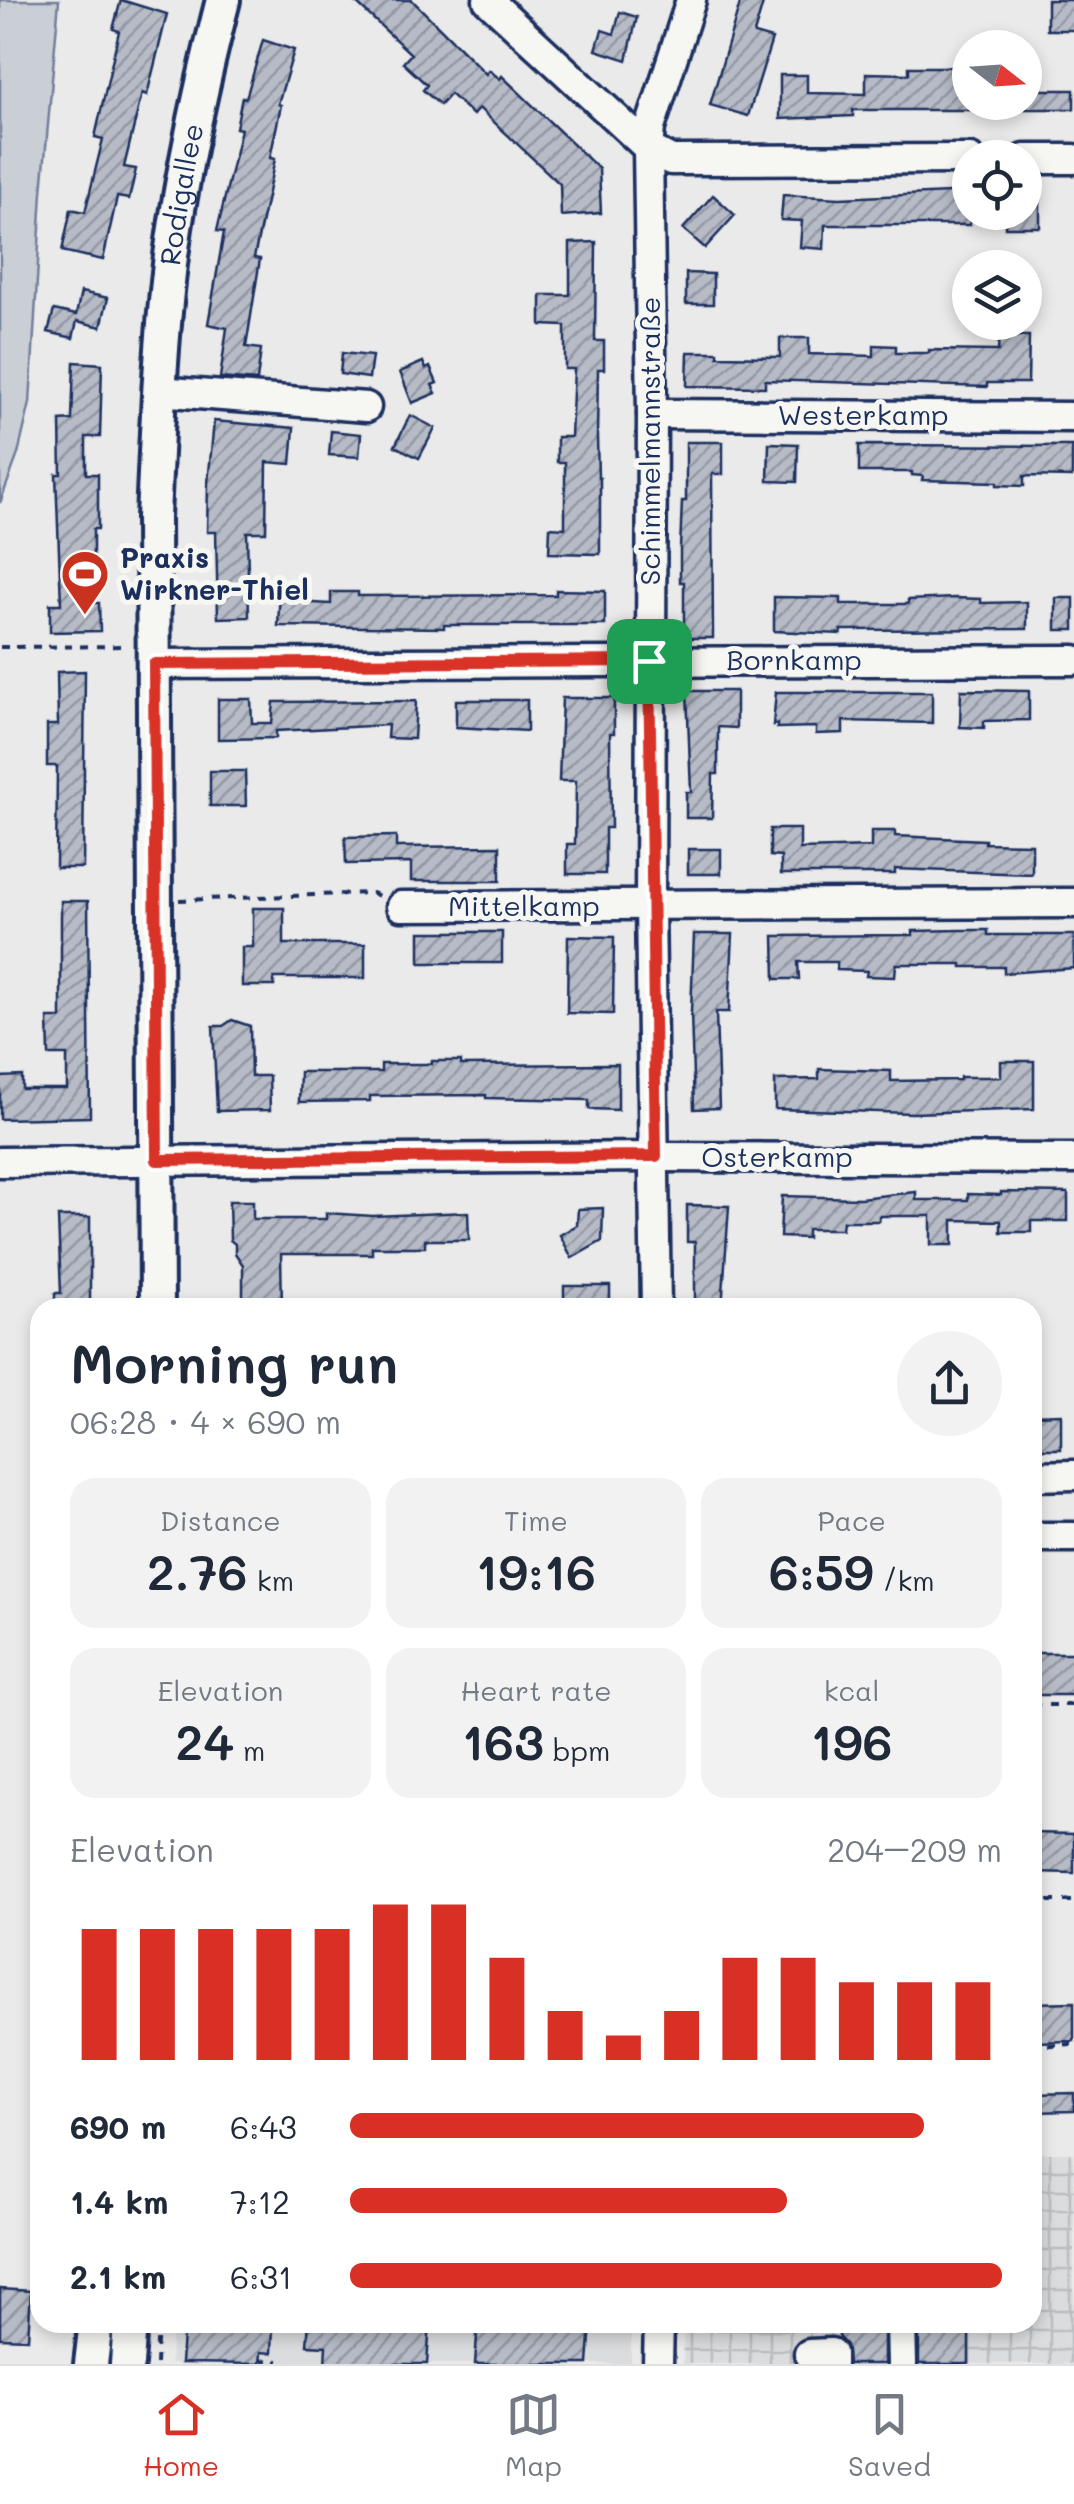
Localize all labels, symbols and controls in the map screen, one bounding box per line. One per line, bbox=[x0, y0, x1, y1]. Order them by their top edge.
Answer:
north arrow bbox=[952, 30, 1042, 120]
map controls bbox=[952, 30, 1042, 340]
street label: Rodigallee bbox=[151, 120, 211, 267]
button: locate bbox=[952, 140, 1042, 230]
button: layers bbox=[952, 250, 1042, 340]
street label: Schimmelmannstraße bbox=[631, 297, 667, 585]
street label: Westerkamp bbox=[777, 396, 949, 432]
place label: Praxis Wirkner-Thiel bbox=[120, 539, 309, 607]
sports icon: Praxis Wirkner-Thiel bbox=[59, 548, 111, 616]
pin bbox=[607, 619, 692, 704]
icon: arrive bbox=[622, 634, 677, 689]
street label: Bornkamp bbox=[726, 641, 862, 677]
street label: Mittelkamp bbox=[448, 887, 600, 923]
street label: Osterkamp bbox=[701, 1138, 853, 1174]
text: Morning run bbox=[70, 1326, 398, 1398]
button: share bbox=[897, 1331, 1002, 1436]
text: 06:28 · 4 × 690 m bbox=[70, 1400, 341, 1442]
text: Distance bbox=[160, 1502, 281, 1538]
text: Time bbox=[504, 1502, 568, 1538]
text: Pace bbox=[817, 1502, 886, 1538]
text: 2.76 bbox=[147, 1538, 248, 1604]
text: 19:16 bbox=[476, 1538, 596, 1604]
text: 6:59 bbox=[769, 1538, 874, 1604]
text: km bbox=[248, 1562, 294, 1598]
text: /km bbox=[874, 1562, 935, 1598]
text: Elevation bbox=[157, 1672, 283, 1708]
text: Heart rate bbox=[460, 1672, 612, 1708]
text: kcal bbox=[824, 1672, 880, 1708]
text: 24 bbox=[175, 1708, 234, 1774]
text: 163 bbox=[462, 1708, 544, 1774]
text: 196 bbox=[810, 1708, 893, 1774]
text: m bbox=[234, 1732, 265, 1768]
text: bpm bbox=[544, 1732, 610, 1768]
text: Elevation bbox=[70, 1828, 214, 1870]
text: 204–209 m bbox=[827, 1828, 1002, 1870]
text: 690 m bbox=[70, 2105, 166, 2147]
text: 6:43 bbox=[230, 2105, 297, 2147]
text: 1.4 km bbox=[70, 2180, 169, 2222]
text: 7:12 bbox=[230, 2180, 290, 2222]
text: 2.1 km bbox=[70, 2255, 166, 2297]
text: 6:31 bbox=[230, 2255, 292, 2297]
tab: Home bbox=[143, 2387, 219, 2483]
tab: Map bbox=[505, 2387, 562, 2483]
tab: Saved bbox=[848, 2387, 931, 2483]

